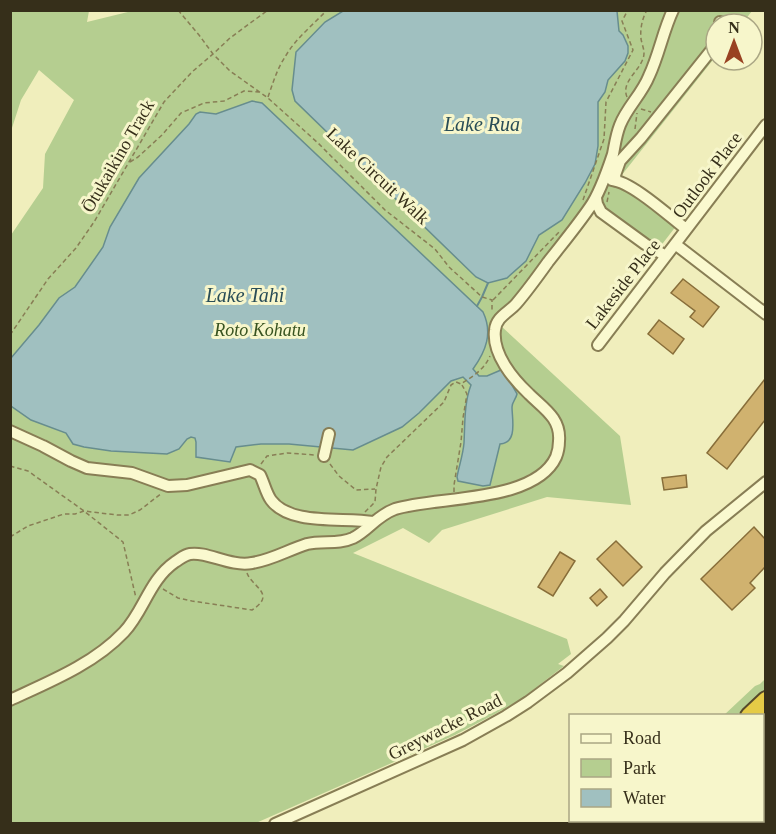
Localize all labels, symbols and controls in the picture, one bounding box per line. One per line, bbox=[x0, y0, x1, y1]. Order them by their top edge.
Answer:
north arrow bbox=[704, 12, 764, 72]
text: N bbox=[728, 19, 740, 36]
street label: Ōtukaikino Track bbox=[78, 96, 158, 216]
water label: Lake Rua bbox=[443, 113, 520, 135]
street label: Lake Circuit Walk bbox=[323, 124, 433, 228]
street label: Outlook Place bbox=[668, 128, 746, 222]
street label: Lakeside Place bbox=[582, 235, 664, 333]
water label: Lake Tahi bbox=[205, 284, 284, 306]
park label: Roto Kohatu bbox=[213, 320, 306, 340]
street label: Greywacke Road bbox=[385, 690, 505, 764]
legend bbox=[569, 714, 764, 822]
text: Road bbox=[623, 728, 661, 748]
text: Park bbox=[623, 758, 656, 778]
text: Water bbox=[623, 788, 666, 808]

